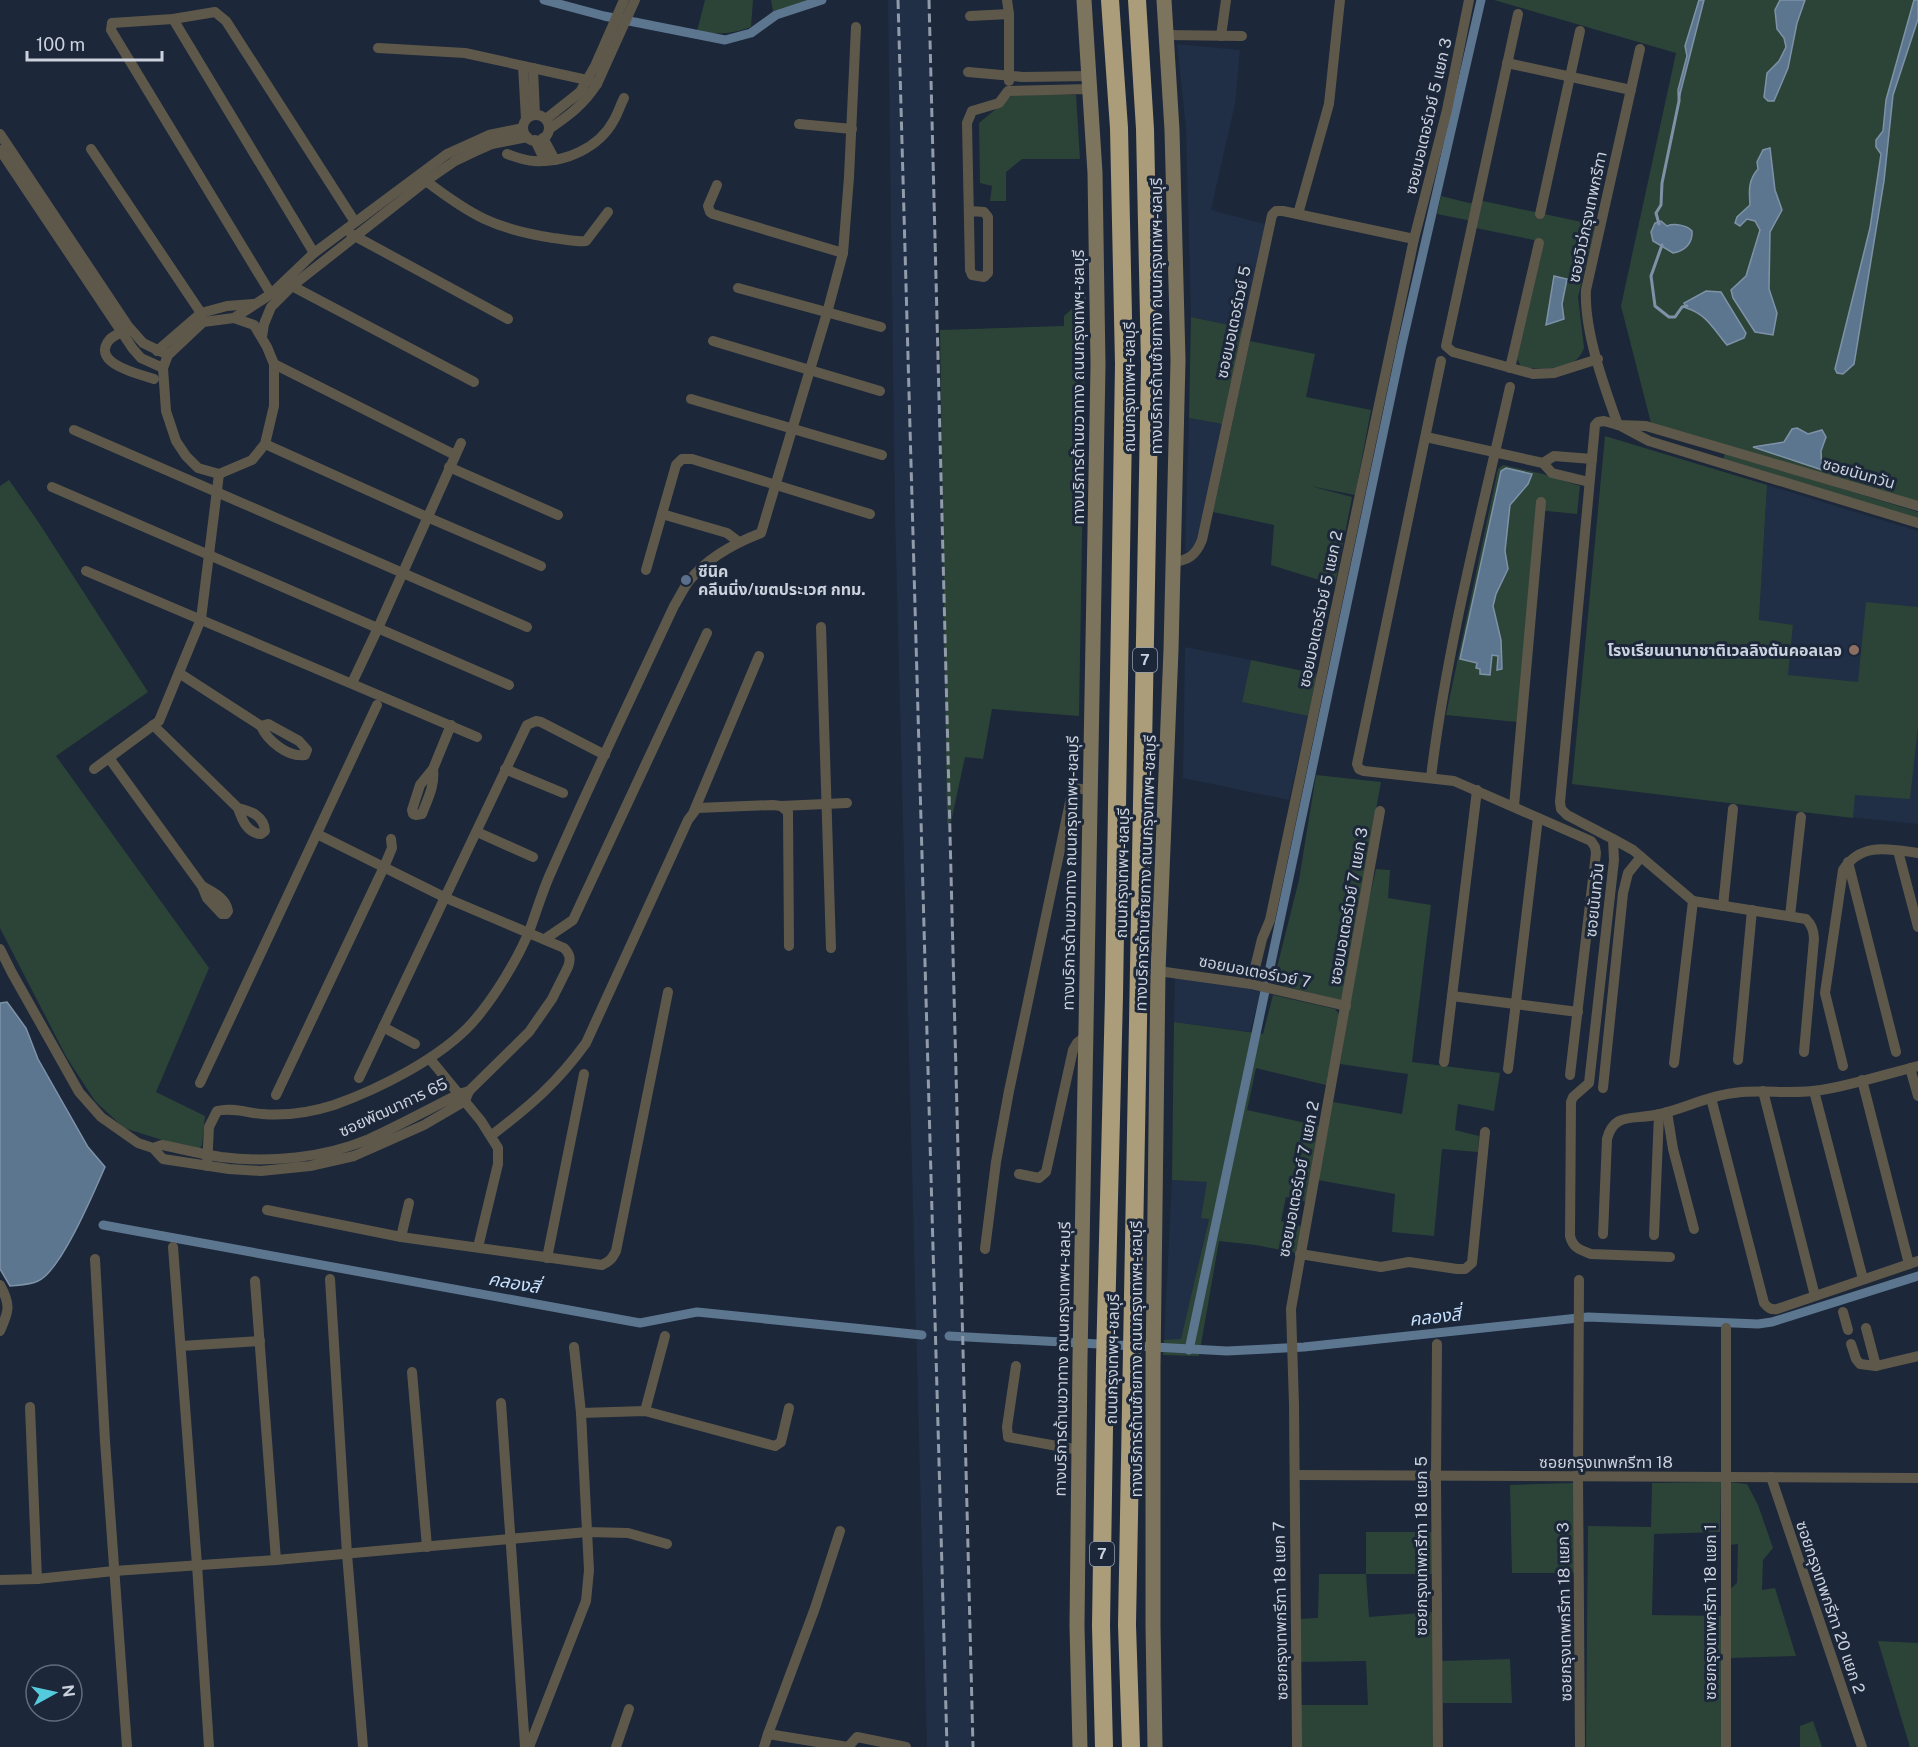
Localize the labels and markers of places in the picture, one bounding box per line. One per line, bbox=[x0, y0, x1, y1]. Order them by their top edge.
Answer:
place label: ซีนิค คลีนนิ่ง/เขตประเวศ กทม. bbox=[698, 562, 866, 599]
marker: ซีนิค คลีนนิ่ง/เขตประเวศ กทม. bbox=[679, 573, 693, 587]
place label: โรงเรียนนานาชาติเวลลิงตันคอลเลจ bbox=[1607, 641, 1842, 660]
marker: โรงเรียนนานาชาติเวลลิงตันคอลเลจ bbox=[1847, 643, 1861, 657]

